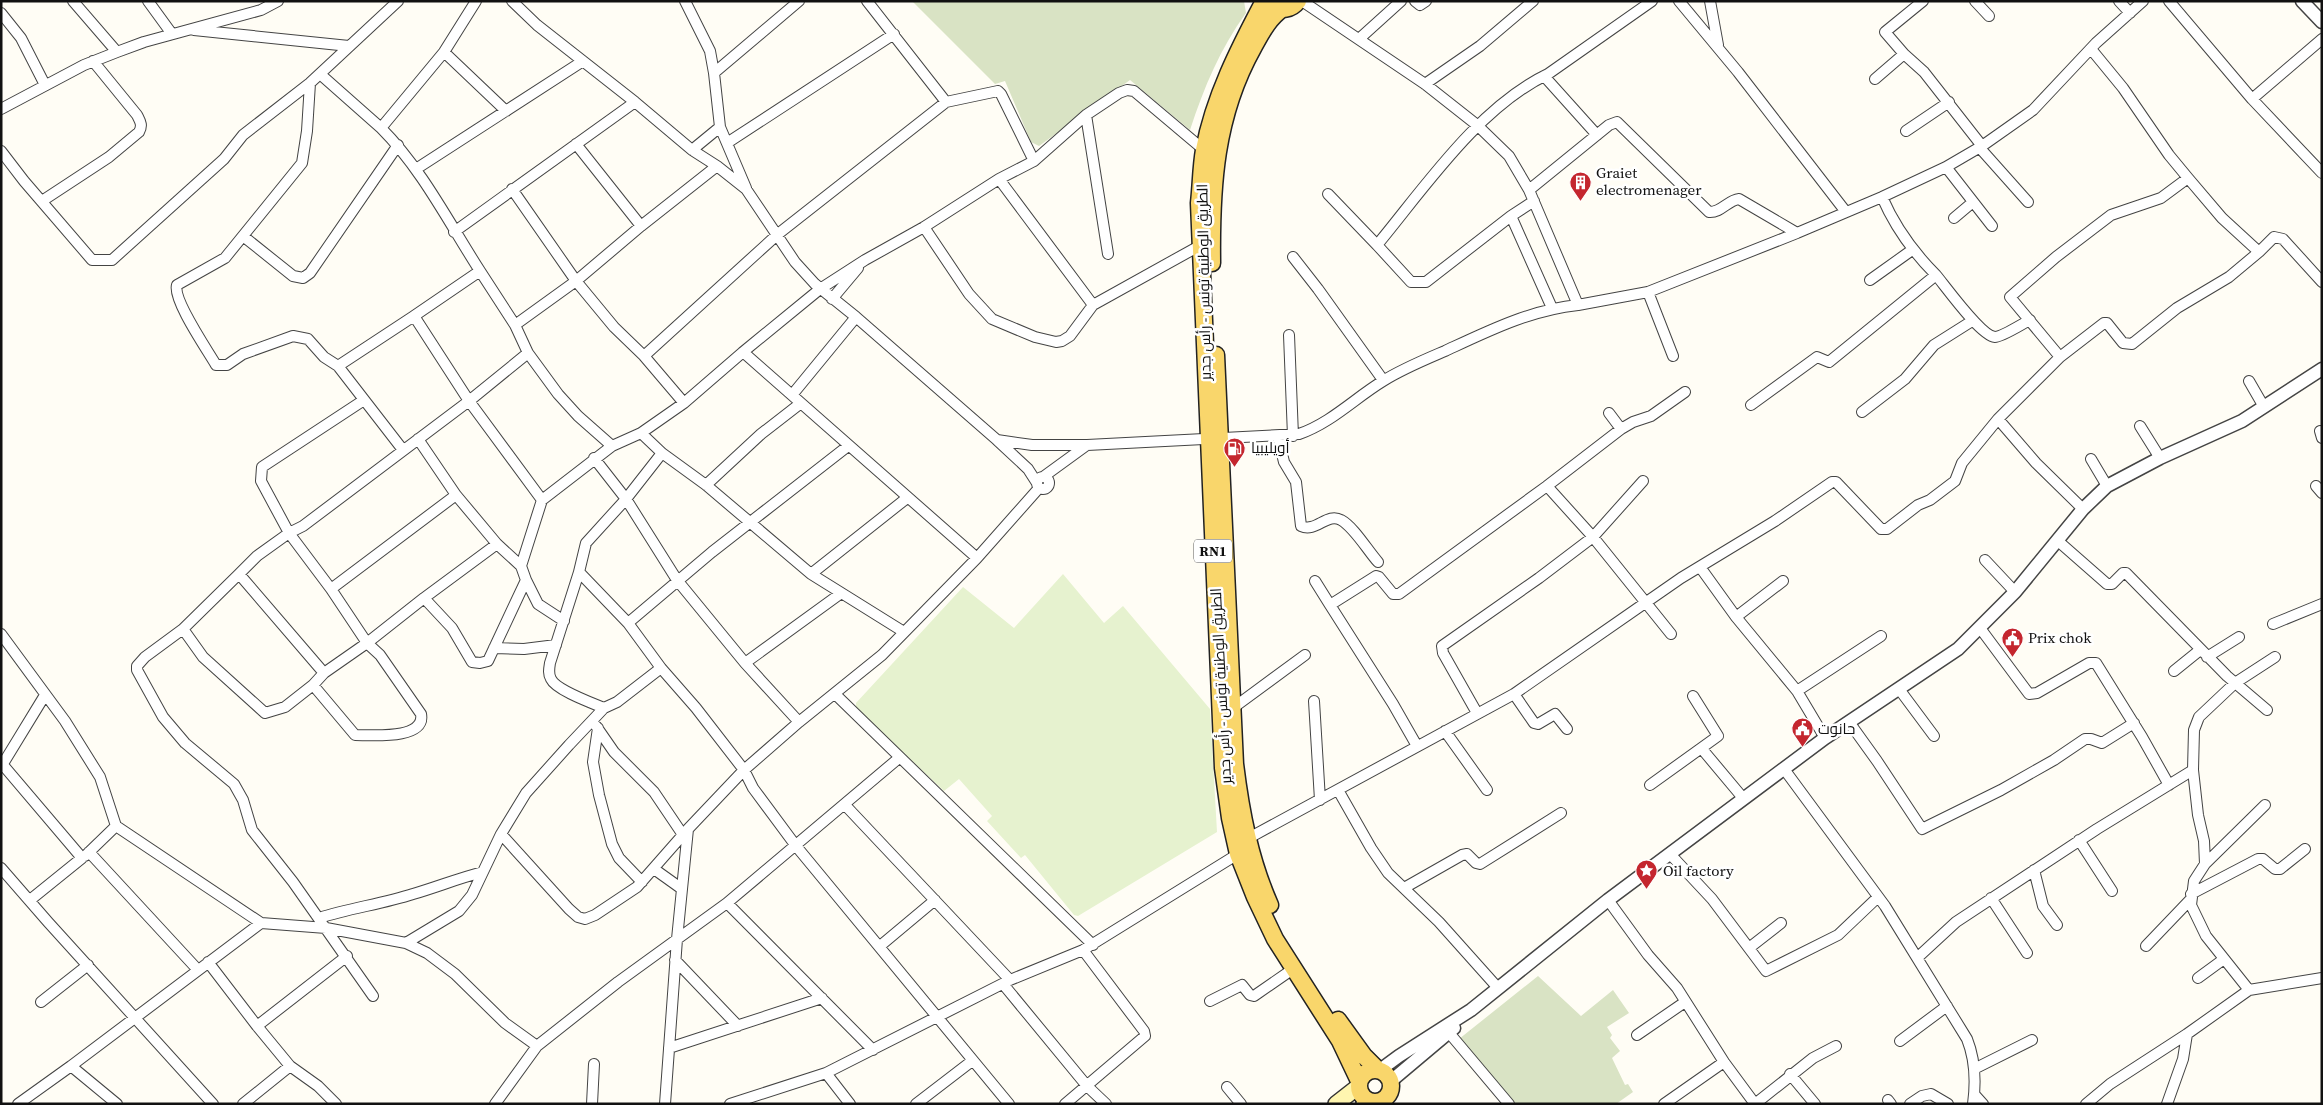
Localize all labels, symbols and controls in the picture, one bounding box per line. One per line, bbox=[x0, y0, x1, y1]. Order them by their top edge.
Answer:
place label: Graiet electromenager bbox=[1596, 162, 1702, 200]
building icon: Graiet electromenager bbox=[1568, 170, 1592, 201]
street label: الطريق الوطنية تونس - رأس جدير bbox=[1191, 184, 1216, 381]
fuel station icon: أويليبيا bbox=[1223, 436, 1247, 467]
place label: أويليبيا bbox=[1251, 437, 1289, 458]
road number: RN1 bbox=[1194, 540, 1232, 562]
street label: الطريق الوطنية تونس - رأس جدير bbox=[1205, 587, 1236, 786]
public building icon: Prix chok bbox=[2000, 626, 2024, 657]
place label: Prix chok bbox=[2028, 627, 2092, 648]
public building icon: حانوت bbox=[1790, 717, 1814, 748]
place label: حانوت bbox=[1818, 718, 1855, 739]
place icon: Oil factory bbox=[1635, 859, 1659, 890]
place label: Oil factory bbox=[1663, 860, 1734, 881]

